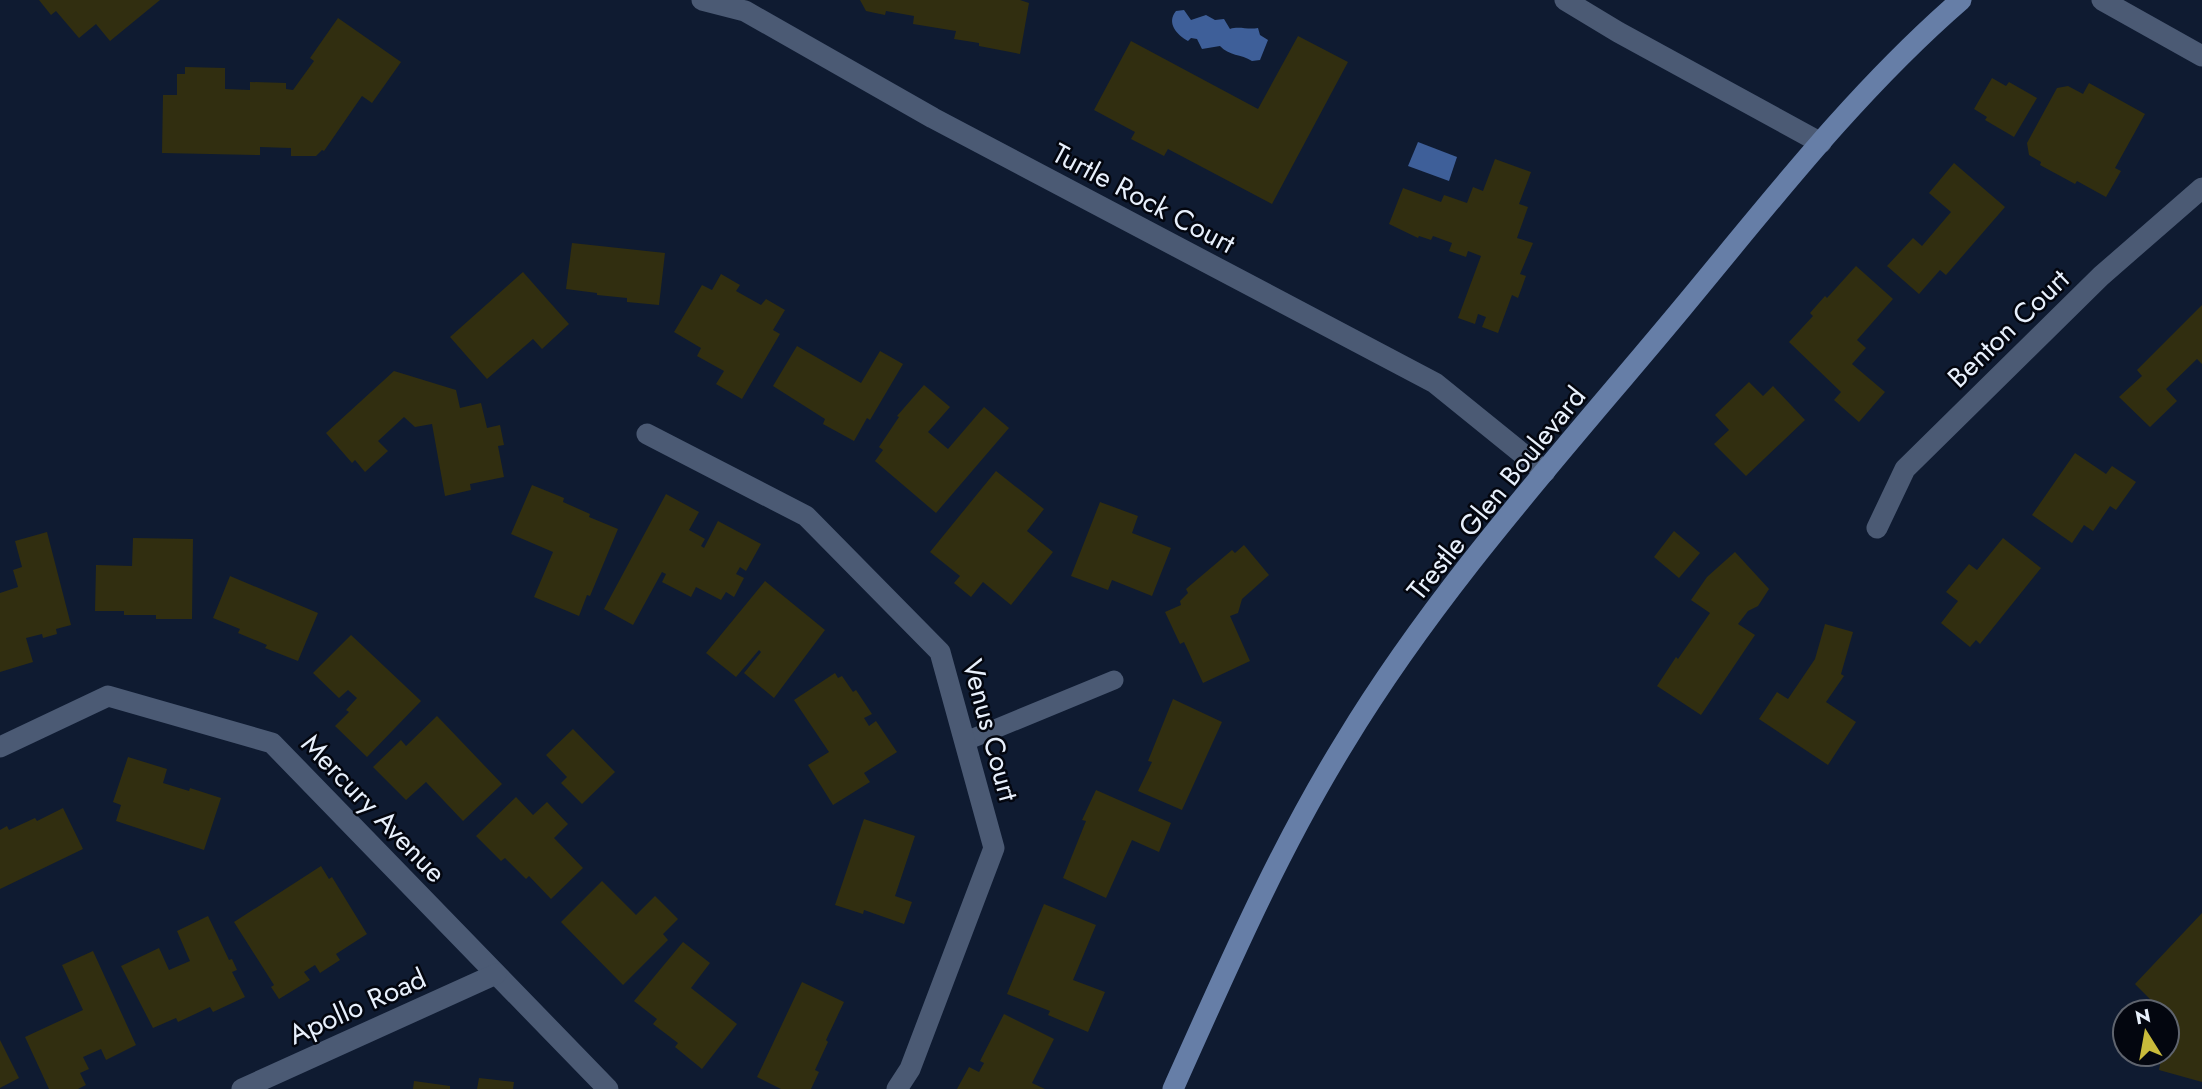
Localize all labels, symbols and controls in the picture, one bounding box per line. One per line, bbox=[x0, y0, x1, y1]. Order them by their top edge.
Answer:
street label: Turtle Rock Court bbox=[1045, 133, 1243, 264]
street label: Benton Court bbox=[1938, 259, 2079, 397]
street label: Trestle Glen Boulevard bbox=[1397, 378, 1596, 609]
street label: Venus Court bbox=[952, 655, 1029, 806]
street label: Mercury Avenue bbox=[292, 725, 455, 892]
street label: Apollo Road bbox=[282, 958, 433, 1055]
north arrow bbox=[2111, 998, 2181, 1068]
text: N bbox=[2133, 1002, 2153, 1031]

